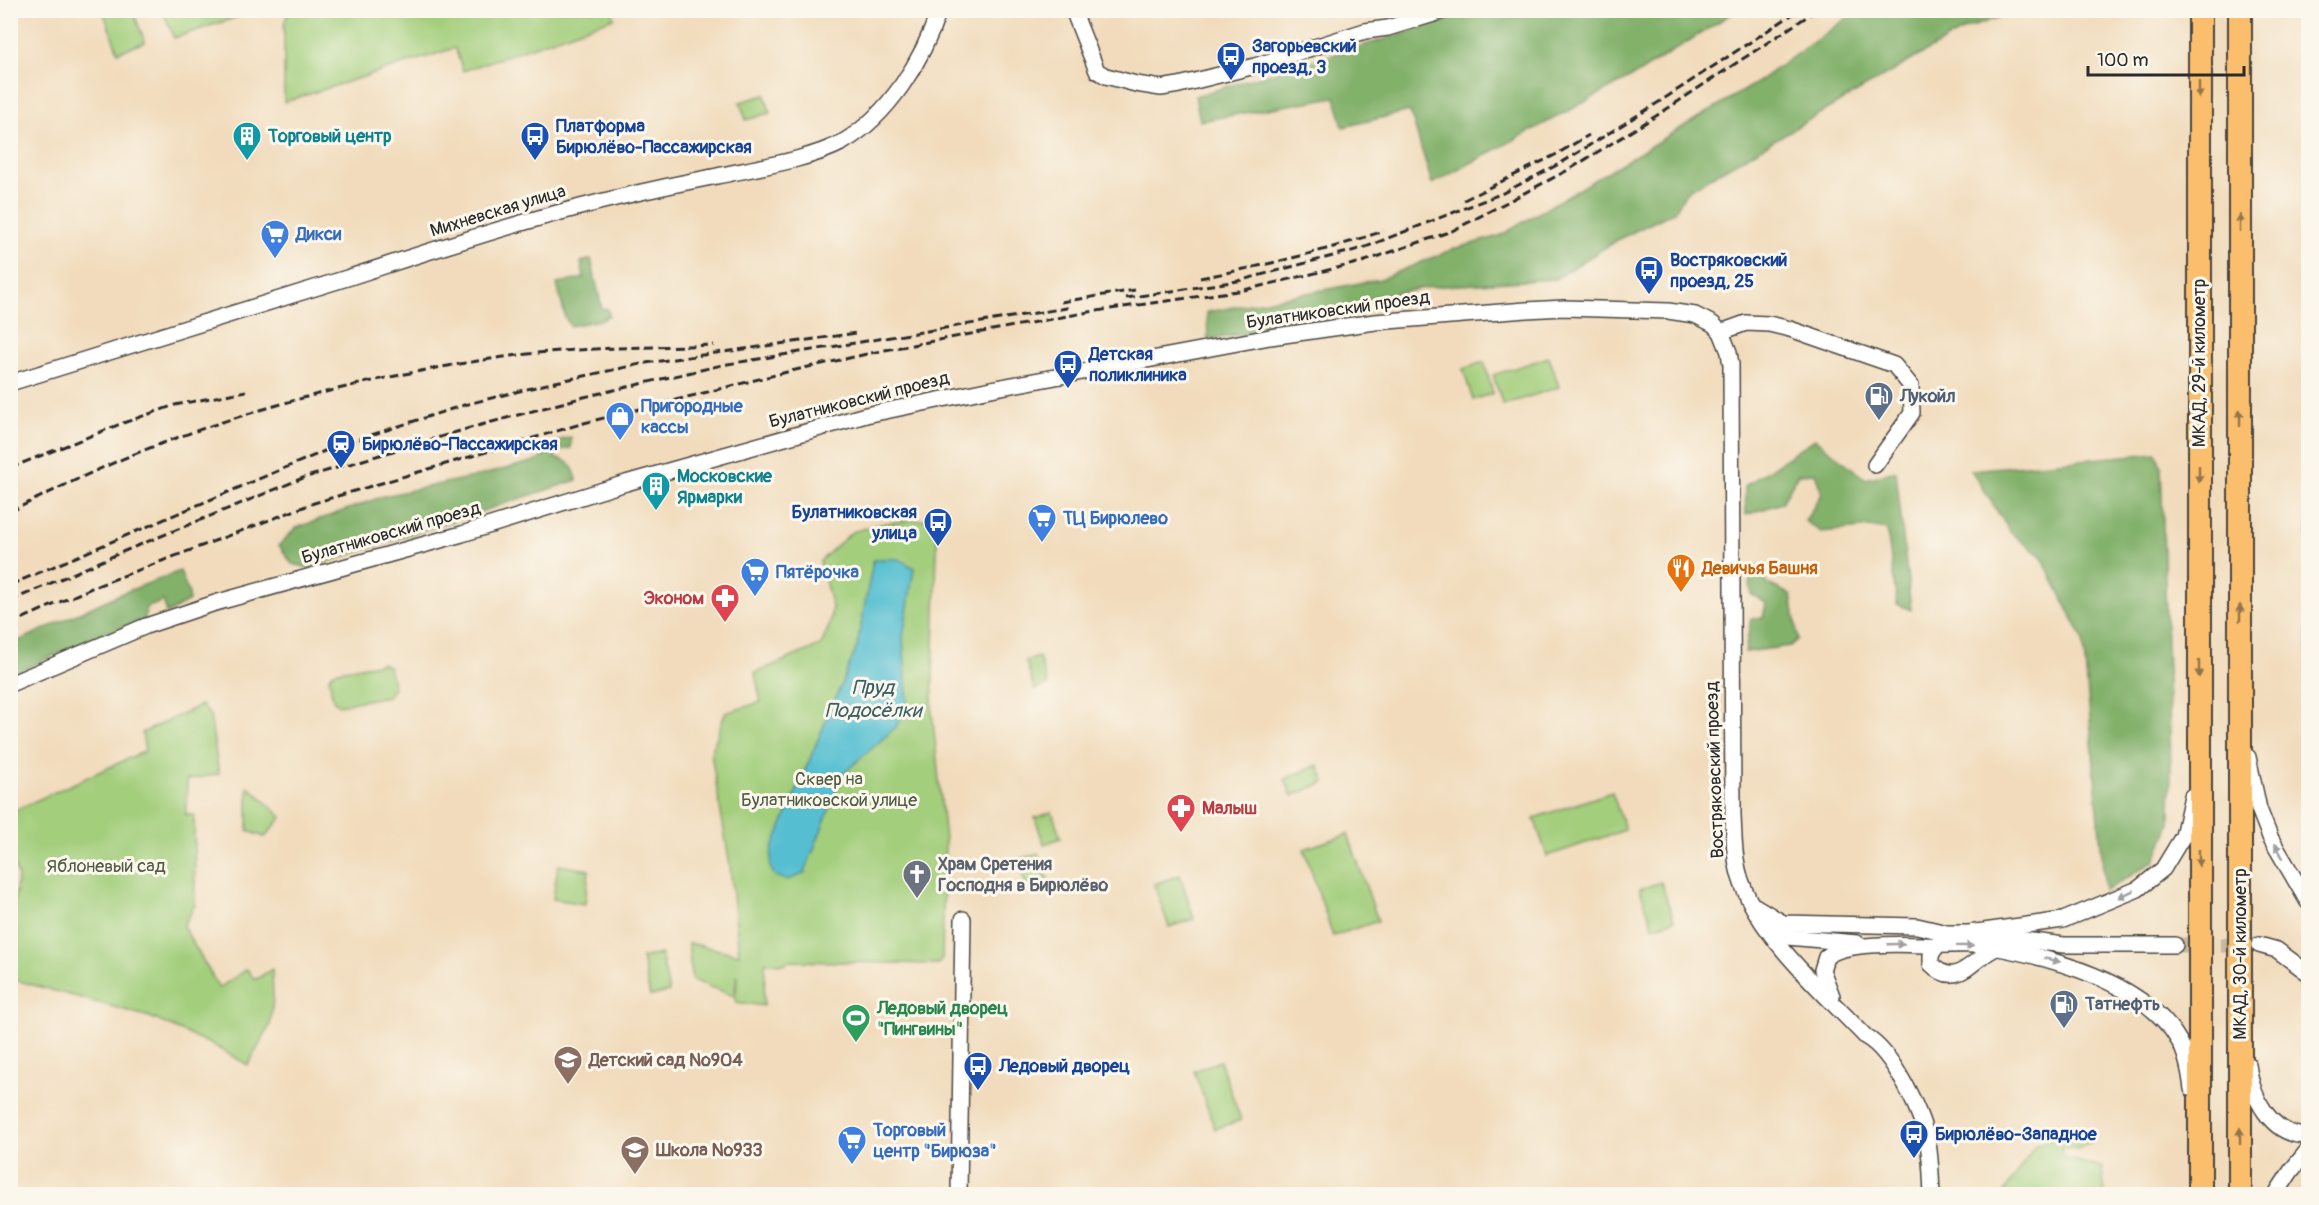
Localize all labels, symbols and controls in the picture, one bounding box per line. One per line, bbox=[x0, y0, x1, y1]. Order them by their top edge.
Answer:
place label: Загорьевский проезд, 3 bbox=[1252, 35, 1357, 79]
scale bar bbox=[2088, 39, 2244, 77]
bus stop icon: Загорьевский проезд, 3 bbox=[1215, 40, 1247, 82]
text: 100 m bbox=[2097, 49, 2149, 72]
one-way arrow bbox=[2194, 80, 2204, 99]
place label: Платформа Бирюлёво-Пассажирская bbox=[556, 115, 752, 159]
building icon: Торговый центр bbox=[231, 120, 263, 162]
bus stop icon: Платформа Бирюлёво-Пассажирская bbox=[519, 120, 551, 162]
place label: Торговый центр bbox=[267, 125, 392, 148]
street label: Михневская улица bbox=[427, 179, 569, 243]
one-way arrow bbox=[2235, 214, 2245, 233]
supermarket icon: Дикси bbox=[259, 218, 291, 260]
place label: Дикси bbox=[295, 223, 341, 246]
place label: Востряковский проезд, 25 bbox=[1670, 249, 1788, 293]
bus stop icon: Востряковский проезд, 25 bbox=[1633, 254, 1665, 296]
street label: МКАД, 29-й километр bbox=[2188, 279, 2211, 447]
street label: Булатниковский проезд bbox=[1245, 286, 1431, 334]
place label: Детская поликлиника bbox=[1088, 343, 1187, 387]
bus stop icon: Детская поликлиника bbox=[1052, 348, 1084, 390]
street label: Булатниковский проезд bbox=[767, 366, 952, 434]
fuel station icon: Лукойл bbox=[1863, 380, 1895, 422]
place label: Лукойл bbox=[1899, 385, 1956, 408]
place label: Пригородные кассы bbox=[641, 395, 744, 439]
shop icon: Пригородные кассы bbox=[604, 400, 636, 442]
one-way arrow bbox=[2235, 409, 2245, 428]
station icon: Бирюлёво-Пассажирская bbox=[325, 428, 357, 470]
place label: Бирюлёво-Пассажирская bbox=[362, 433, 558, 456]
one-way arrow bbox=[2194, 464, 2204, 483]
place label: Московские Ярмарки bbox=[677, 465, 773, 509]
building icon: Московские Ярмарки bbox=[640, 470, 672, 512]
street label: Булатниковский проезд bbox=[299, 496, 483, 570]
place label: Булатниковская улица bbox=[792, 501, 918, 545]
supermarket icon: ТЦ Бирюлево bbox=[1026, 502, 1058, 544]
bus stop icon: Булатниковская улица bbox=[922, 506, 954, 548]
place label: ТЦ Бирюлево bbox=[1062, 507, 1168, 530]
restaurant icon: Девичья Башня bbox=[1665, 552, 1697, 594]
supermarket icon: Пятёрочка bbox=[739, 556, 771, 598]
place label: Девичья Башня bbox=[1701, 557, 1818, 580]
place label: Пятёрочка bbox=[776, 561, 860, 584]
pharmacy icon: Эконом bbox=[709, 582, 741, 624]
place label: Эконом bbox=[644, 587, 704, 610]
one-way arrow bbox=[2235, 604, 2245, 623]
one-way arrow bbox=[2194, 659, 2204, 678]
water label: Пруд Подосёлки bbox=[825, 675, 923, 723]
street label: Востряковский проезд bbox=[1700, 681, 1730, 859]
park label: Сквер на Булатниковской улице bbox=[741, 768, 917, 812]
pharmacy icon: Малыш bbox=[1165, 792, 1197, 834]
place label: Малыш bbox=[1202, 797, 1257, 820]
one-way arrow bbox=[2274, 843, 2284, 860]
one-way arrow bbox=[2194, 849, 2204, 868]
place label: Храм Сретения Господня в Бирюлёво bbox=[938, 853, 1109, 897]
park label: Яблоневый сад bbox=[46, 855, 166, 878]
church icon: Храм Сретения Господня в Бирюлёво bbox=[901, 858, 933, 900]
street label: МКАД, 30-й километр bbox=[2229, 868, 2252, 1040]
one-way arrow bbox=[2118, 890, 2135, 899]
one-way arrow bbox=[1886, 940, 1905, 949]
one-way arrow bbox=[1956, 941, 1975, 951]
one-way arrow bbox=[2043, 956, 2062, 966]
fuel station icon: Татнефть bbox=[2048, 988, 2080, 1030]
place label: Татнефть bbox=[2084, 993, 2160, 1016]
place label: Ледовый дворец "Пингвины" bbox=[876, 997, 1008, 1041]
sports icon: Ледовый дворец "Пингвины" bbox=[840, 1002, 872, 1044]
school or university icon: Детский сад №904 bbox=[552, 1044, 584, 1086]
place label: Детский сад №904 bbox=[588, 1049, 743, 1072]
bus stop icon: Ледовый дворец bbox=[962, 1050, 994, 1092]
place label: Ледовый дворец bbox=[998, 1055, 1130, 1078]
bus stop icon: Бирюлёво-Западное bbox=[1898, 1118, 1930, 1160]
place label: Торговый центр "Бирюза" bbox=[872, 1119, 997, 1163]
place label: Бирюлёво-Западное bbox=[1935, 1123, 2098, 1146]
supermarket icon: Торговый центр "Бирюза" bbox=[836, 1124, 868, 1166]
one-way arrow bbox=[2235, 1127, 2245, 1146]
school or university icon: Школа №933 bbox=[619, 1134, 651, 1176]
place label: Школа №933 bbox=[655, 1139, 763, 1162]

